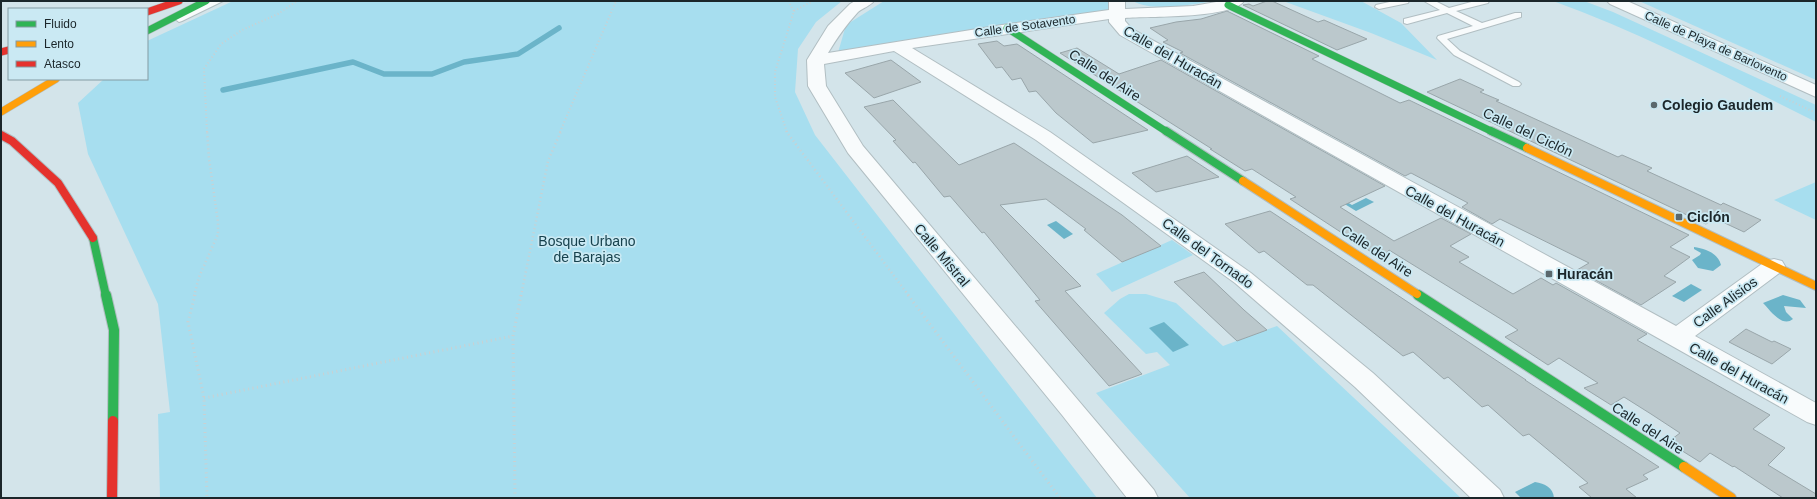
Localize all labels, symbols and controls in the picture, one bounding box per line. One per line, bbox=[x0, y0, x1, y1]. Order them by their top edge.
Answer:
legend bbox=[8, 8, 148, 80]
street label: Calle de Playa de Barlovento bbox=[1642, 8, 1790, 84]
street label: Calle de Sotavento bbox=[974, 12, 1077, 40]
text: Fluido bbox=[44, 17, 77, 31]
street label: Calle del Huracán bbox=[1121, 22, 1225, 92]
text: Lento bbox=[44, 37, 74, 51]
street label: Calle del Aire bbox=[1066, 46, 1144, 104]
text: Atasco bbox=[44, 57, 81, 71]
place label: Colegio Gaudem bbox=[1662, 97, 1773, 113]
marker: Colegio Gaudem bbox=[1649, 100, 1659, 110]
street label: Calle del Ciclón bbox=[1481, 104, 1575, 160]
street label: Calle del Huracán bbox=[1402, 182, 1508, 250]
place label: Ciclón bbox=[1687, 209, 1730, 225]
marker: Ciclón bbox=[1674, 212, 1684, 222]
street label: Calle del Tornado bbox=[1159, 215, 1257, 292]
street label: Calle Mistral bbox=[911, 220, 973, 290]
street label: Calle del Aire bbox=[1338, 222, 1416, 280]
park label: Bosque Urbano de Barajas bbox=[538, 233, 636, 265]
place label: Huracán bbox=[1557, 266, 1613, 282]
marker: Huracán bbox=[1544, 269, 1554, 279]
street label: Calle Alisios bbox=[1690, 273, 1760, 331]
street label: Calle del Huracán bbox=[1686, 339, 1792, 407]
street label: Calle del Aire bbox=[1609, 399, 1687, 457]

